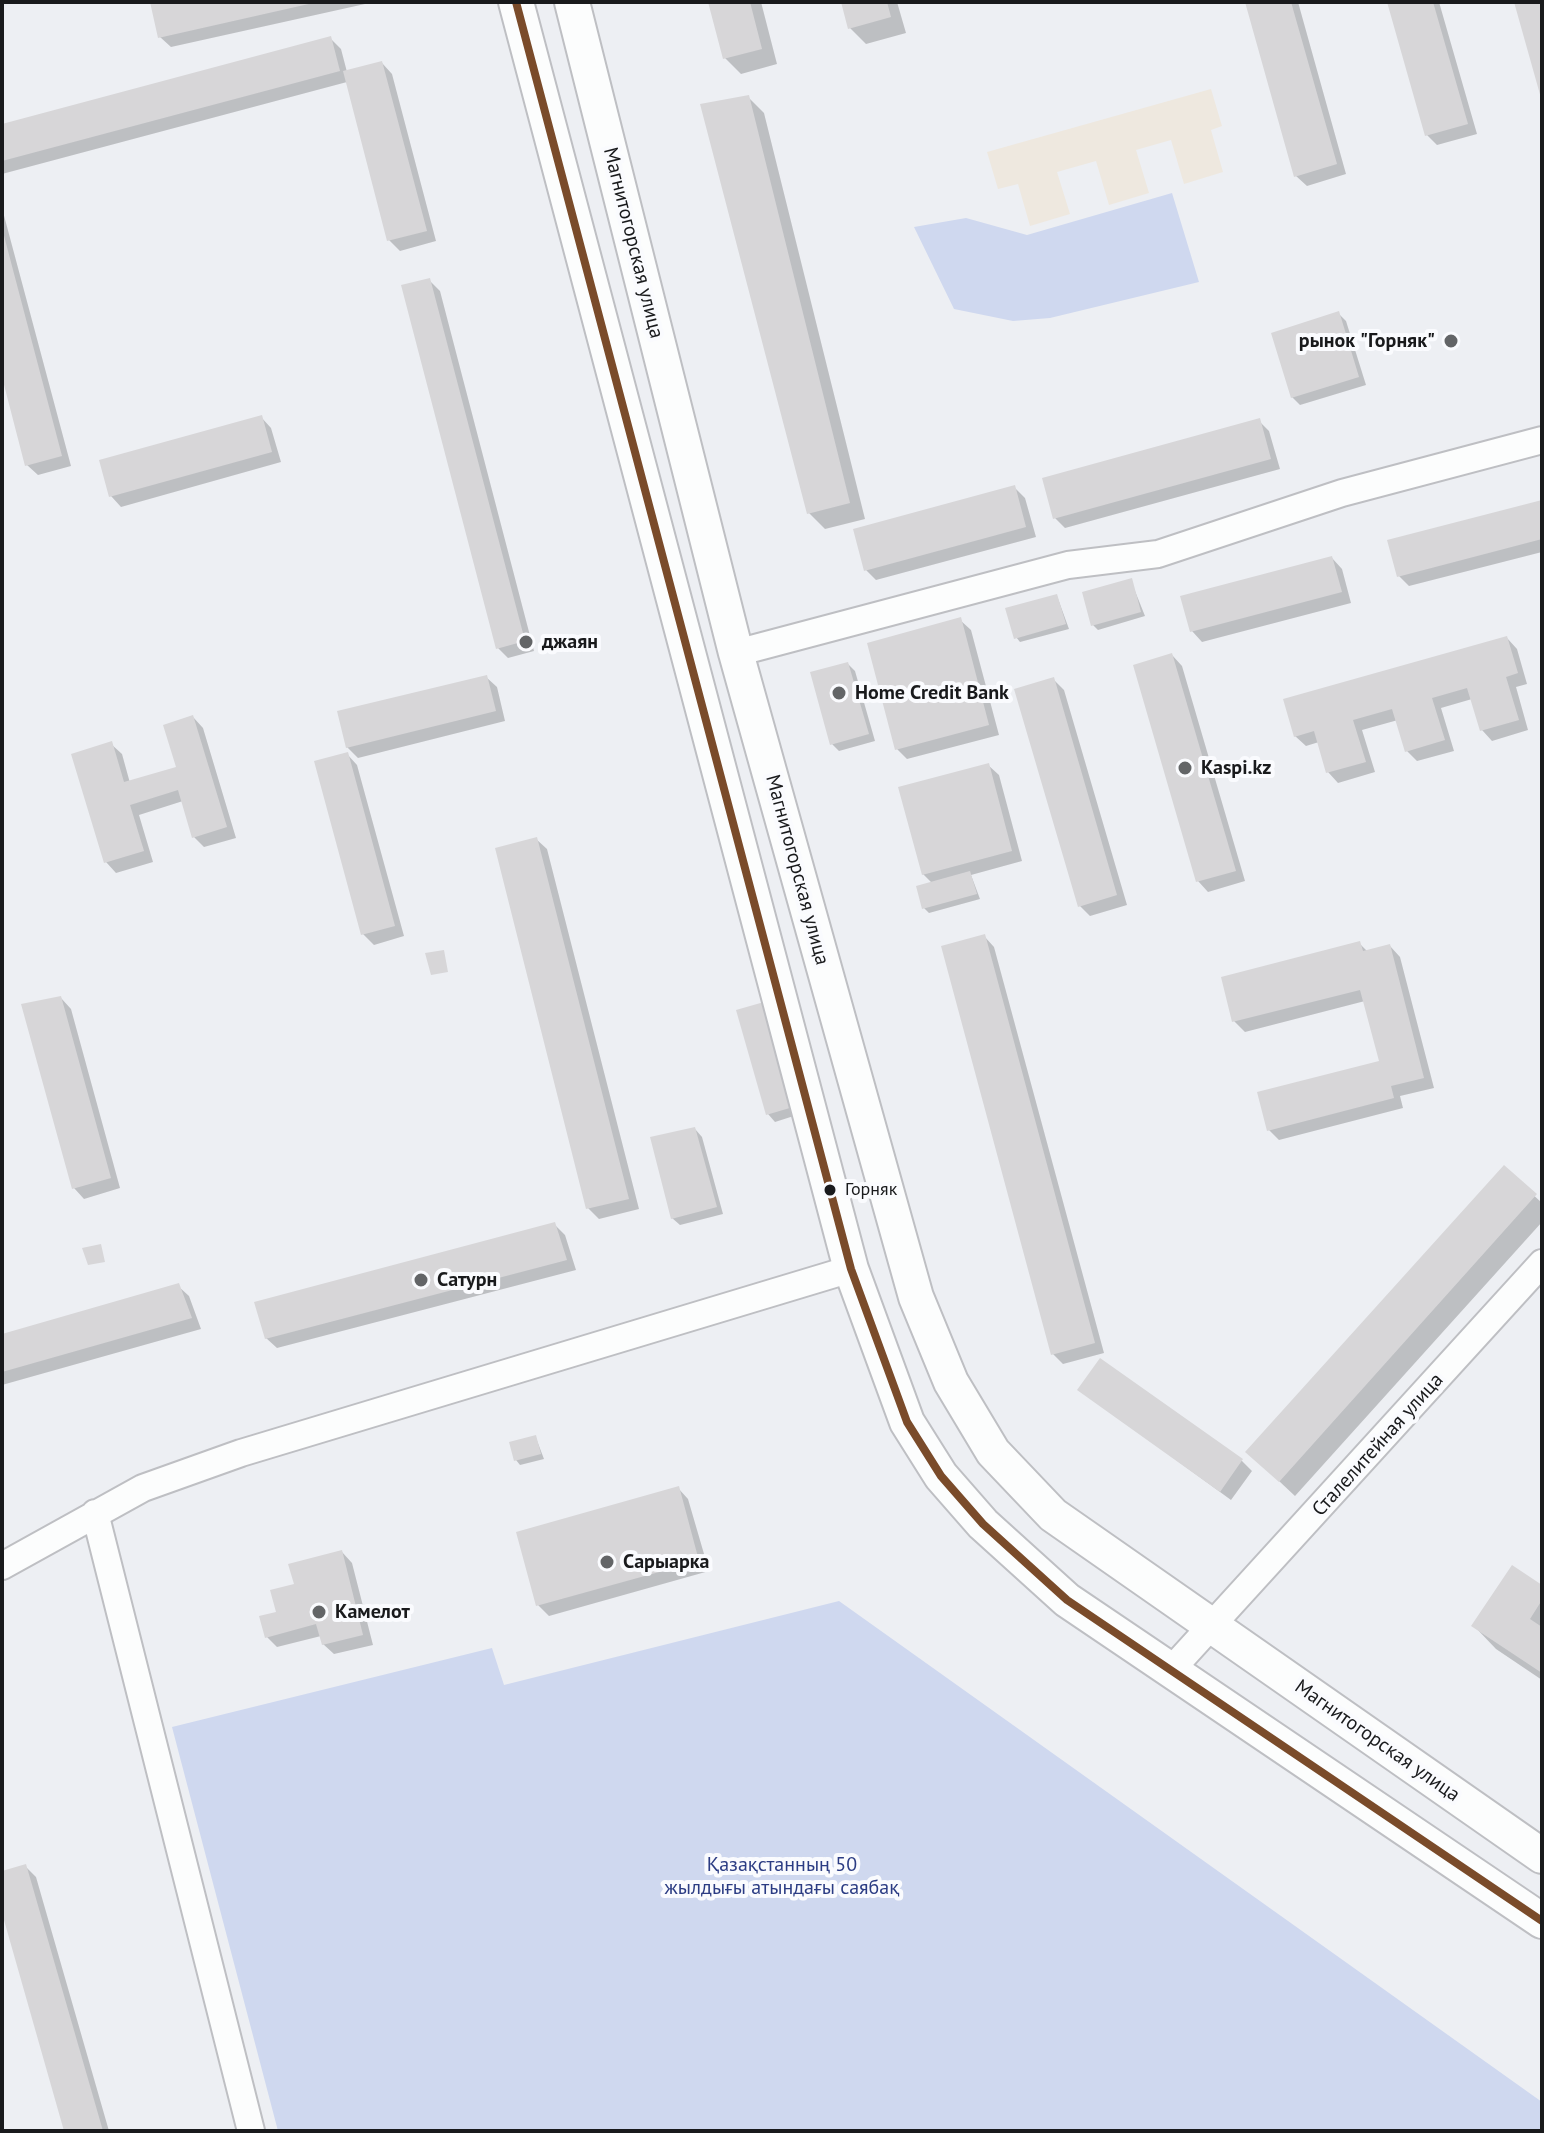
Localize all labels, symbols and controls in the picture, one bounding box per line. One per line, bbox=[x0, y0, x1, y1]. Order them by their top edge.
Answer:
street label: Магнитогорская улица bbox=[598, 145, 668, 341]
place label: рынок "Горняк" bbox=[1299, 329, 1435, 353]
marker: рынок "Горняк" bbox=[1442, 332, 1460, 350]
place label: джаян bbox=[542, 630, 598, 654]
marker: джаян bbox=[517, 633, 535, 651]
place label: Home Credit Bank bbox=[855, 681, 1009, 705]
marker: Home Credit Bank bbox=[830, 684, 848, 702]
place label: Kaspi.kz bbox=[1201, 756, 1271, 780]
marker: Kaspi.kz bbox=[1176, 759, 1194, 777]
street label: Магнитогорская улица bbox=[760, 772, 834, 968]
place label: Горняк bbox=[845, 1179, 897, 1201]
marker: Горняк bbox=[822, 1182, 838, 1198]
place label: Сатурн bbox=[437, 1268, 497, 1292]
marker: Сатурн bbox=[412, 1271, 430, 1289]
street label: Сталелитейная улица bbox=[1308, 1369, 1448, 1521]
place label: Сарыарка bbox=[623, 1550, 709, 1574]
marker: Сарыарка bbox=[598, 1553, 616, 1571]
place label: Камелот bbox=[335, 1600, 410, 1624]
marker: Камелот bbox=[310, 1603, 328, 1621]
street label: Магнитогорская улица bbox=[1290, 1675, 1464, 1807]
park label: Қазақстанның 50 жылдығы атындағы саябақ bbox=[665, 1853, 899, 1900]

